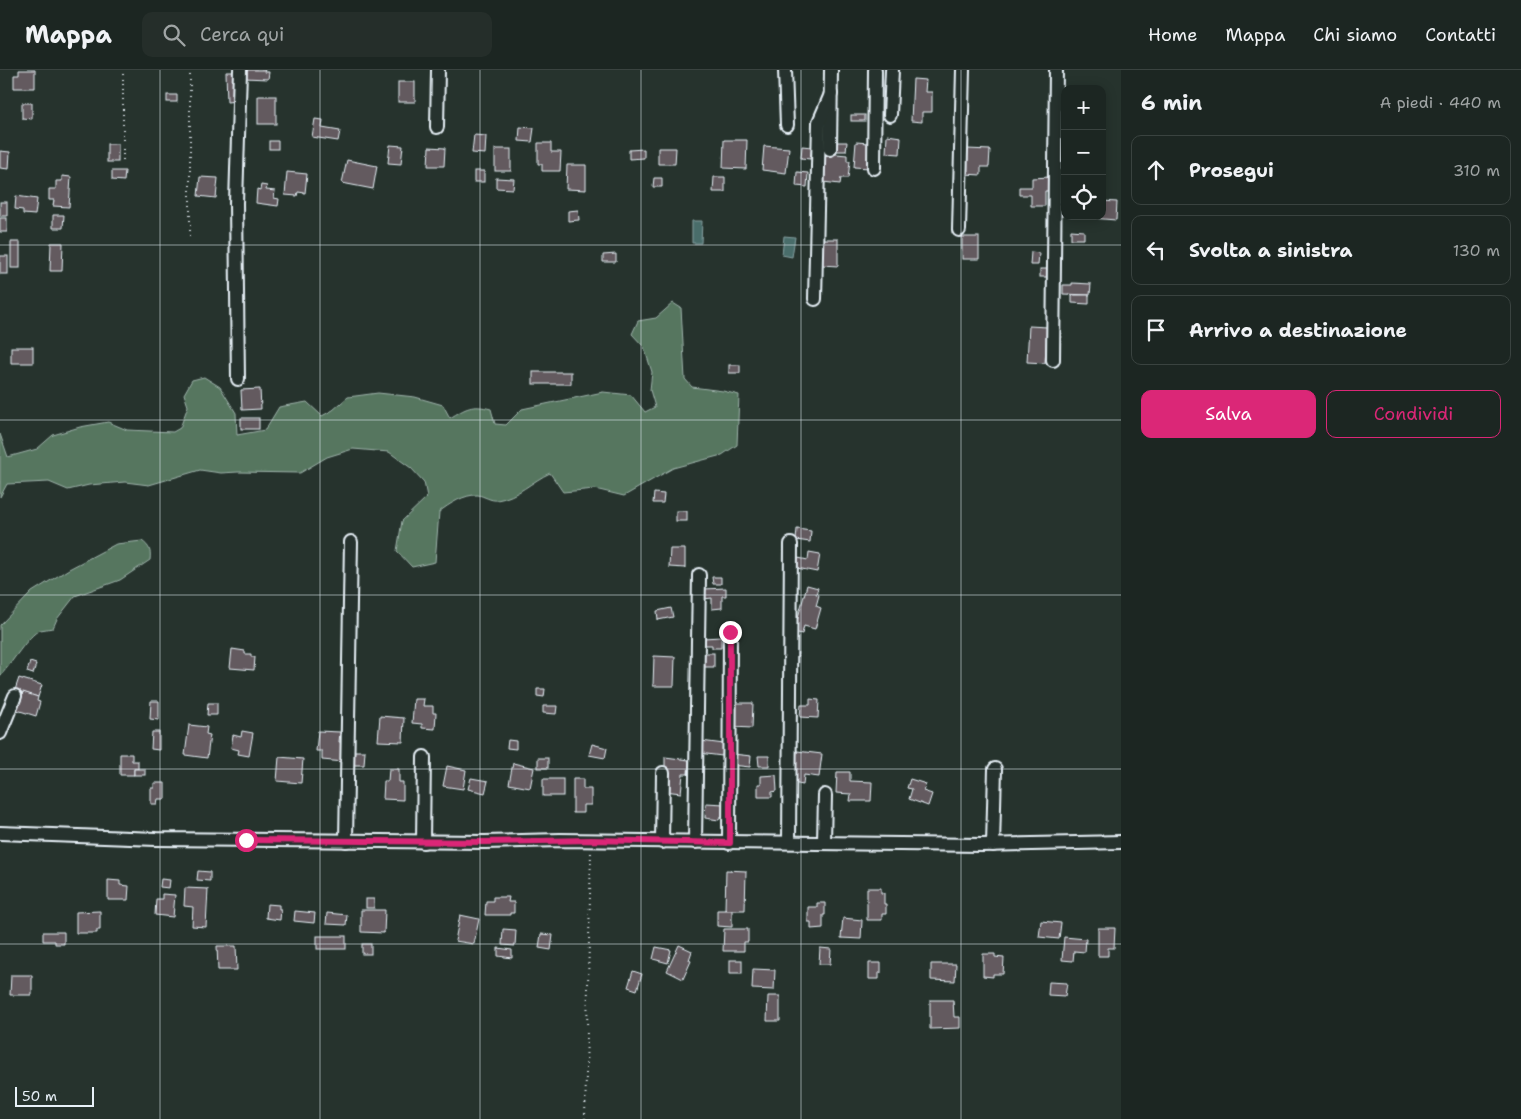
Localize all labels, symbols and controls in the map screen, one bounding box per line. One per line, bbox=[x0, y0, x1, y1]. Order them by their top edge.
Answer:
search box bbox=[142, 12, 492, 57]
text: Mappa bbox=[25, 19, 112, 51]
icon: search bbox=[160, 21, 188, 49]
text: Cerca qui bbox=[200, 22, 284, 47]
text: Home bbox=[1148, 23, 1197, 47]
text: Mappa bbox=[1225, 23, 1285, 47]
text: Chi siamo bbox=[1313, 23, 1397, 47]
text: Contatti bbox=[1425, 23, 1496, 47]
map controls bbox=[1061, 85, 1106, 220]
button: + bbox=[1061, 85, 1106, 130]
text: 6 min bbox=[1141, 89, 1202, 117]
text: A piedi · 440 m bbox=[1380, 92, 1501, 113]
button: − bbox=[1061, 130, 1106, 175]
icon: ahead bbox=[1142, 156, 1170, 184]
text: Prosegui bbox=[1189, 158, 1274, 183]
text: 310 m bbox=[1453, 160, 1500, 181]
button: locate bbox=[1061, 175, 1106, 220]
icon: left bbox=[1142, 236, 1170, 264]
text: Svolta a sinistra bbox=[1189, 238, 1352, 263]
text: 130 m bbox=[1453, 240, 1500, 261]
icon: arrive bbox=[1142, 316, 1170, 344]
text: Arrivo a destinazione bbox=[1189, 318, 1407, 343]
button: Salva bbox=[1141, 390, 1316, 438]
button: Condividi bbox=[1326, 390, 1501, 438]
route end bbox=[719, 621, 742, 644]
route start bbox=[235, 829, 258, 852]
scale bar bbox=[15, 1084, 94, 1107]
text: 50 m bbox=[22, 1087, 57, 1105]

